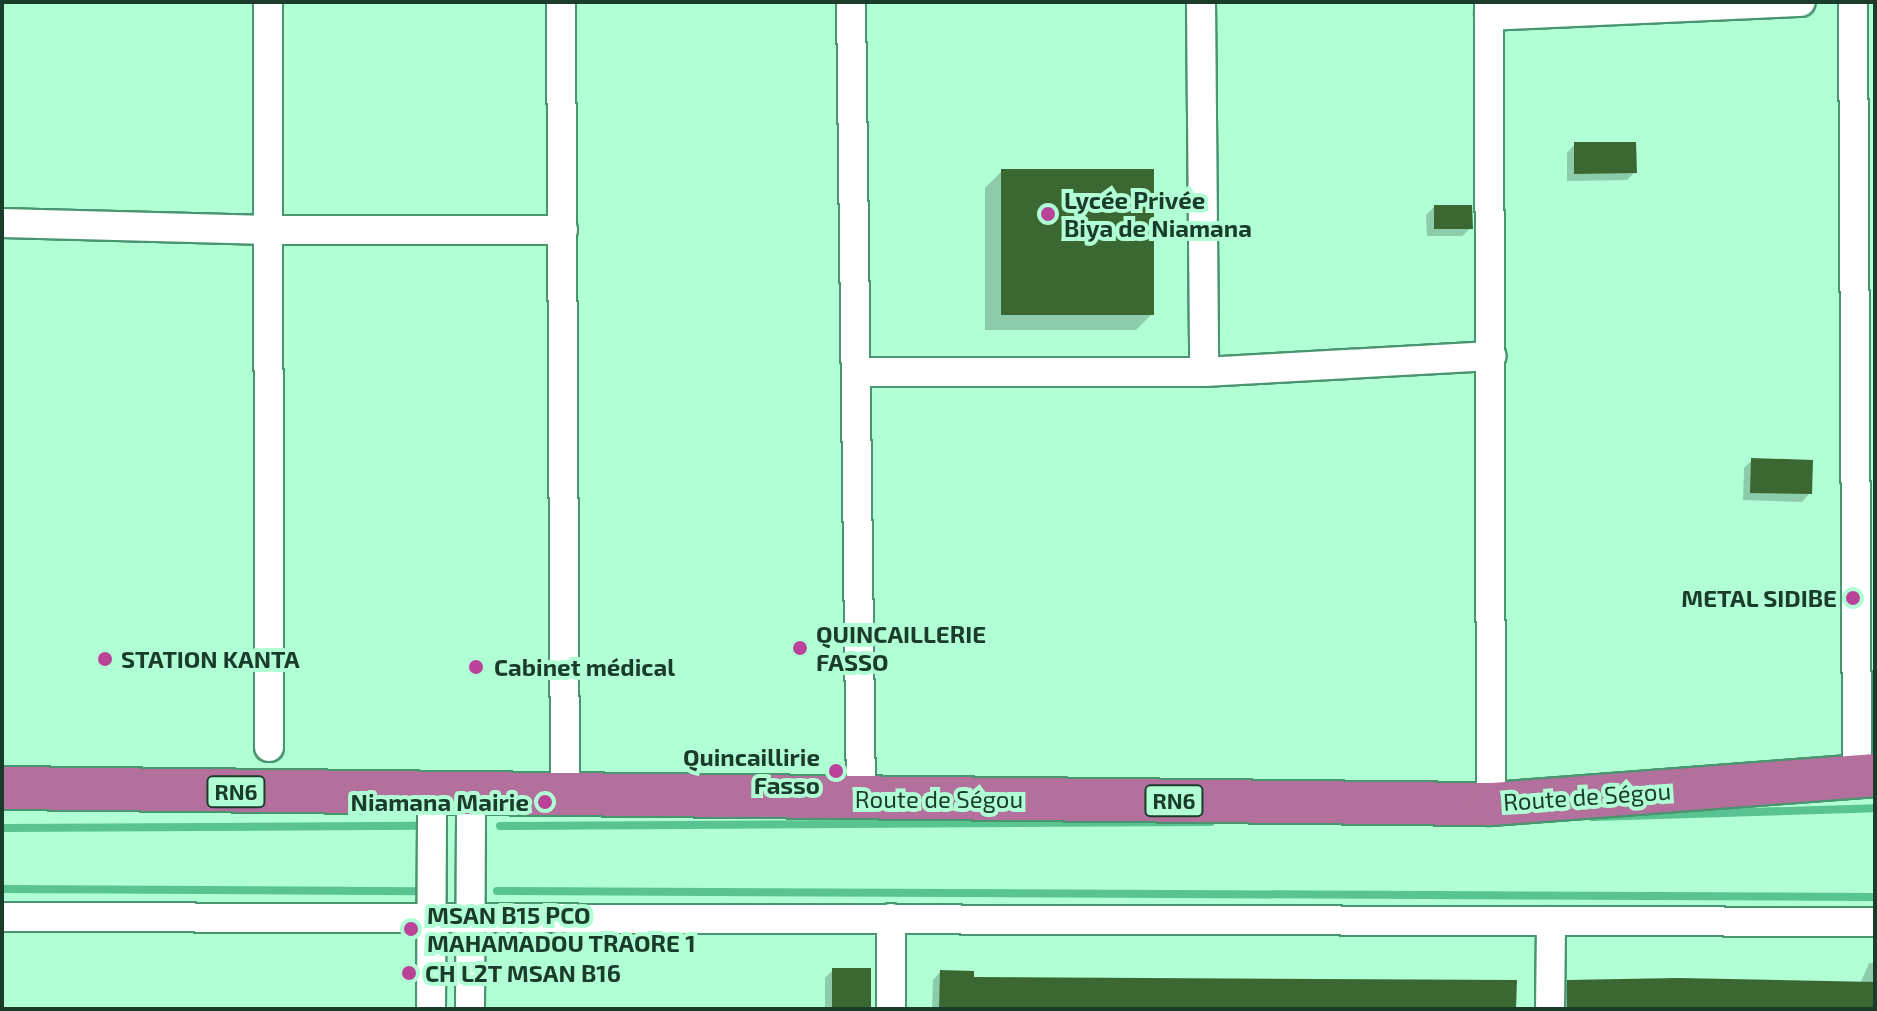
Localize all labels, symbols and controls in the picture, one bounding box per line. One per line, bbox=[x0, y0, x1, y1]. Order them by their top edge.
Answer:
place label: Lycée Privée Biya de Niamana bbox=[1064, 186, 1252, 242]
marker: Lycée Privée Biya de Niamana bbox=[1039, 205, 1057, 223]
place label: METAL SIDIBE bbox=[1681, 584, 1837, 612]
marker: METAL SIDIBE bbox=[1844, 589, 1862, 607]
place label: QUINCAILLERIE FASSO bbox=[816, 620, 986, 676]
marker: QUINCAILLERIE FASSO bbox=[791, 639, 809, 657]
place label: STATION KANTA bbox=[121, 645, 300, 673]
marker: STATION KANTA bbox=[96, 650, 114, 668]
place label: Cabinet médical bbox=[494, 653, 675, 681]
marker: Cabinet médical bbox=[465, 656, 487, 678]
place label: Quincaillirie Fasso bbox=[683, 743, 820, 799]
marker: Quincaillirie Fasso bbox=[827, 762, 845, 780]
road number: RN6 bbox=[206, 774, 266, 810]
street label: Route de Ségou bbox=[1502, 776, 1672, 816]
road number: RN6 bbox=[1144, 783, 1204, 819]
street label: Route de Ségou bbox=[855, 785, 1023, 813]
place label: Niamana Mairie bbox=[351, 788, 529, 816]
marker: Niamana Mairie bbox=[536, 793, 554, 811]
place label: MSAN B15 PCO MAHAMADOU TRAORE 1 bbox=[427, 901, 696, 957]
marker: MSAN B15 PCO MAHAMADOU TRAORE 1 bbox=[402, 920, 420, 938]
place label: CH L2T MSAN B16 bbox=[425, 959, 621, 987]
marker: CH L2T MSAN B16 bbox=[400, 964, 418, 982]

